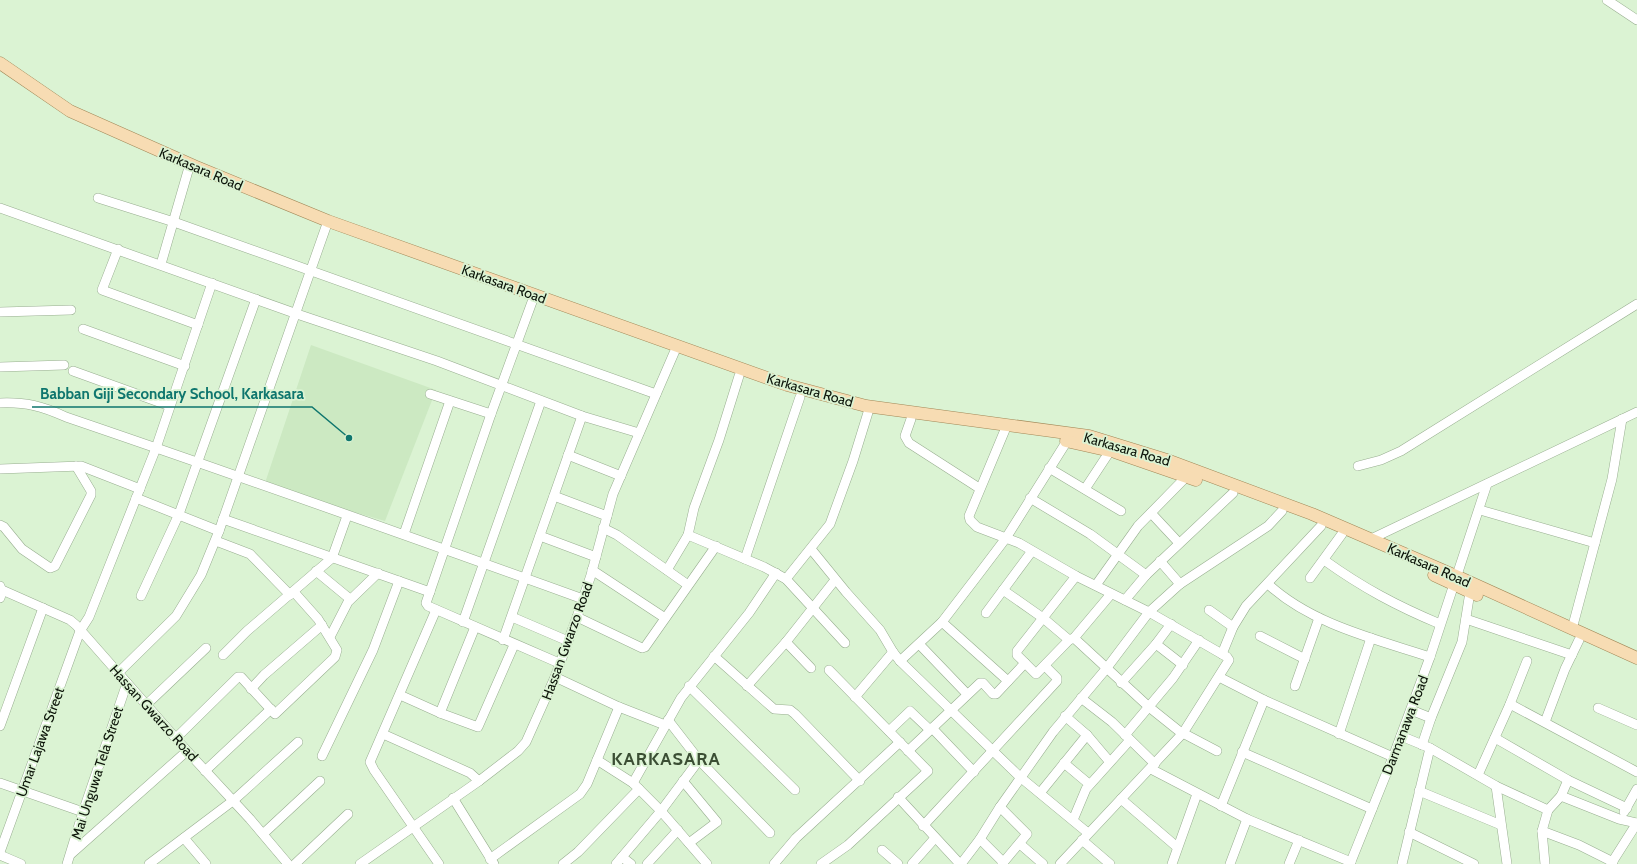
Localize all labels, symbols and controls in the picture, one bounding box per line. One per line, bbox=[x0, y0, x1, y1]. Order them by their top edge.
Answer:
street label: Karkasara Road bbox=[156, 143, 246, 195]
street label: Karkasara Road bbox=[459, 260, 549, 308]
street label: Karkasara Road bbox=[765, 369, 855, 411]
callout: Babban Giji Secondary School, Karkasara bbox=[32, 380, 312, 407]
text: Babban Giji Secondary School, Karkasara bbox=[40, 385, 304, 403]
street label: Karkasara Road bbox=[1082, 428, 1172, 470]
street label: Karkasara Road bbox=[1385, 539, 1473, 591]
street label: Hassan Gwarzo Road bbox=[537, 580, 597, 702]
street label: Hassan Gwarzo Road bbox=[106, 661, 202, 765]
street label: Darmanawa Road bbox=[1378, 673, 1432, 777]
street label: Umar Lajawa Street bbox=[12, 684, 68, 799]
street label: Mai Unguwa Tela Street bbox=[67, 704, 127, 842]
district label: KARKASARA bbox=[611, 748, 721, 770]

